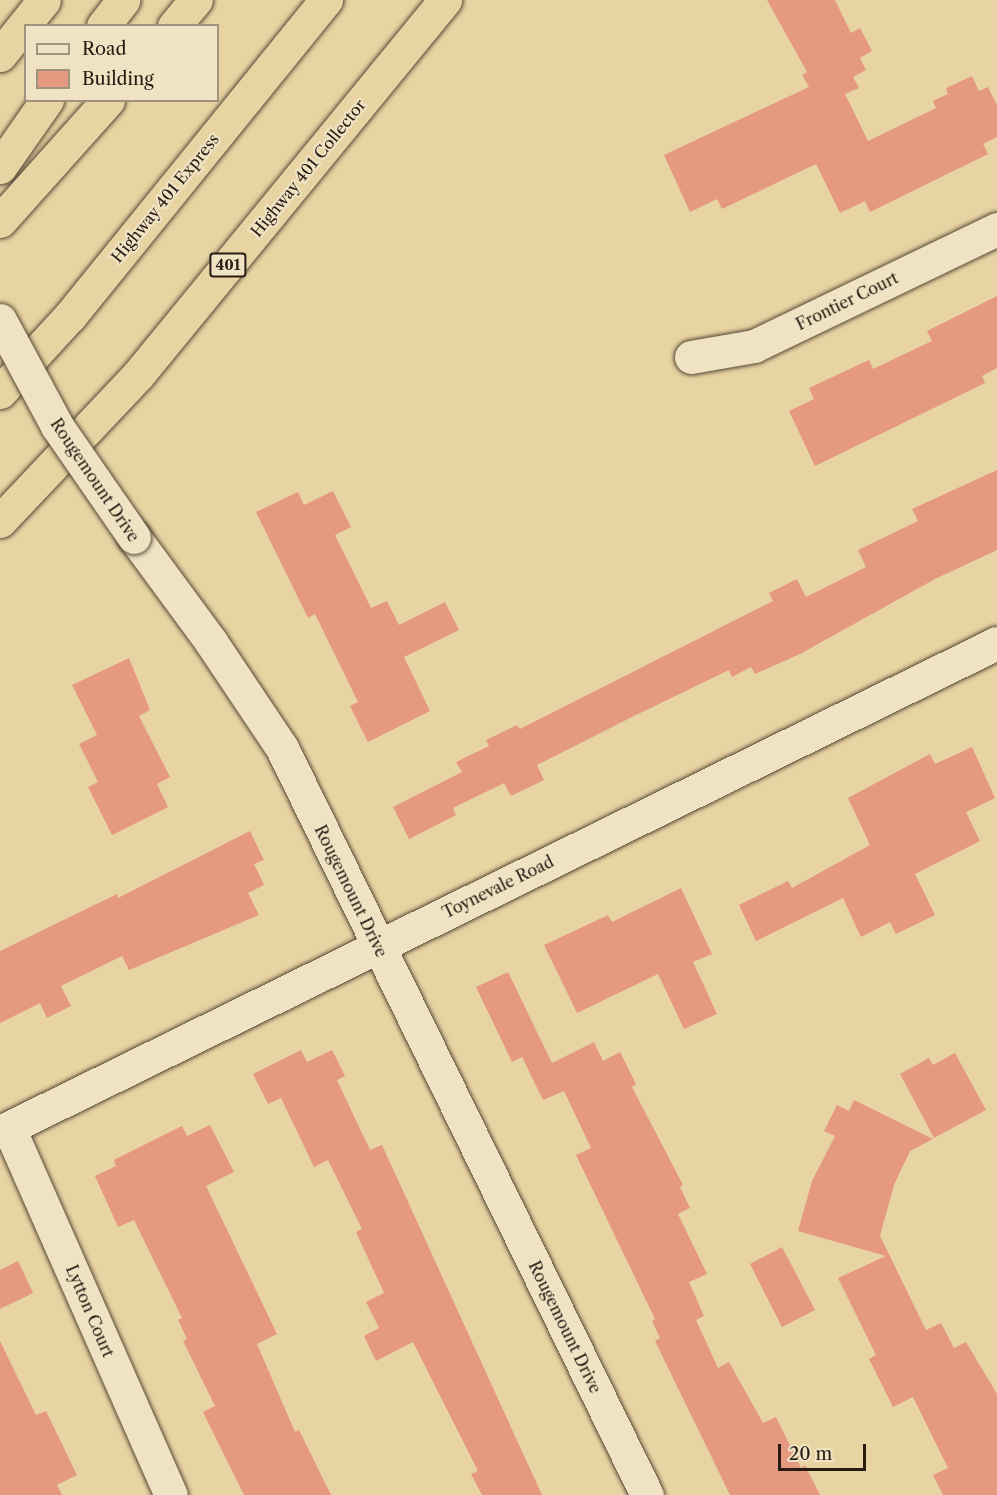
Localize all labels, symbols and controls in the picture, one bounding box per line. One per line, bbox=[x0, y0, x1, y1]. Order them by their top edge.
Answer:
legend bbox=[24, 24, 219, 102]
text: Road bbox=[82, 38, 127, 60]
text: Building bbox=[82, 68, 154, 90]
street label: Highway 401 Collector bbox=[246, 95, 370, 241]
street label: Highway 401 Express bbox=[107, 130, 223, 266]
road number: 401 bbox=[208, 253, 248, 277]
street label: Frontier Court bbox=[793, 268, 901, 334]
street label: Rougemount Drive bbox=[47, 415, 143, 545]
street label: Rougemount Drive bbox=[311, 822, 391, 960]
street label: Toynevale Road bbox=[439, 852, 557, 922]
street label: Rougemount Drive bbox=[525, 1258, 605, 1396]
street label: Lytton Court bbox=[62, 1262, 118, 1360]
scale bar bbox=[781, 1432, 870, 1470]
text: 20 m bbox=[789, 1443, 832, 1465]

